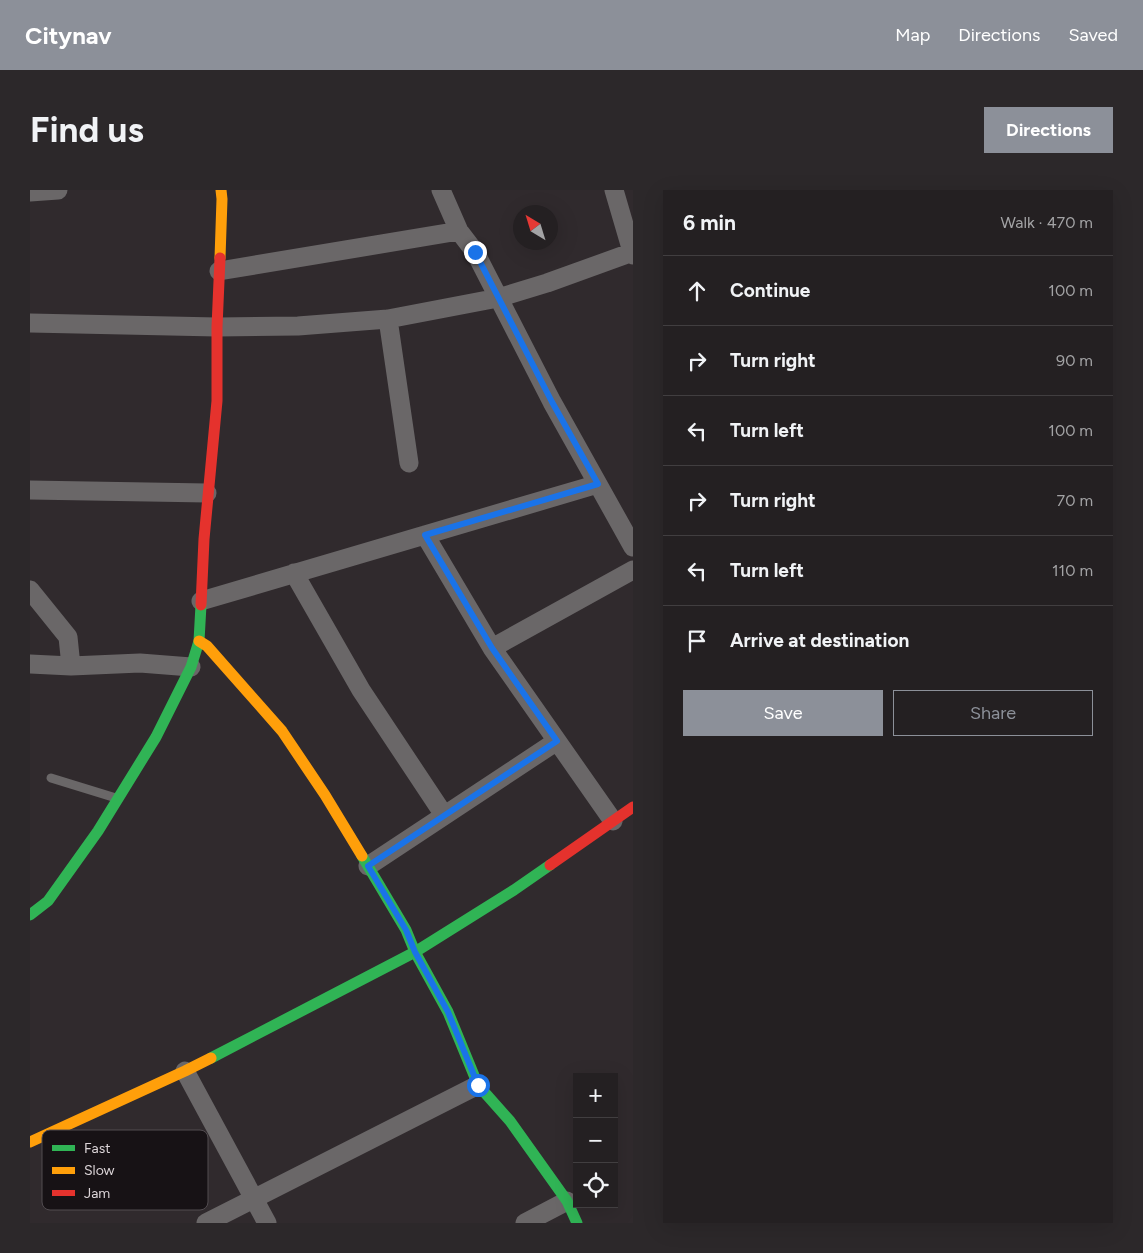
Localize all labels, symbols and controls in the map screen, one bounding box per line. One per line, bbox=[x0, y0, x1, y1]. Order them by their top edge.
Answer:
text: Citynav bbox=[25, 21, 112, 50]
text: Map bbox=[895, 24, 930, 46]
text: Directions bbox=[958, 24, 1040, 46]
text: Saved bbox=[1068, 24, 1118, 46]
button: Directions bbox=[984, 107, 1113, 153]
text: Find us bbox=[30, 109, 144, 151]
north arrow bbox=[513, 205, 558, 250]
text: 6 min bbox=[683, 210, 736, 235]
text: Walk · 470 m bbox=[1001, 213, 1093, 232]
route end bbox=[464, 241, 487, 264]
icon: ahead bbox=[683, 277, 711, 305]
text: Continue bbox=[730, 279, 810, 302]
text: 100 m bbox=[1048, 281, 1093, 300]
icon: right bbox=[683, 347, 711, 375]
text: Turn right bbox=[730, 349, 816, 372]
text: 90 m bbox=[1056, 351, 1093, 370]
icon: left bbox=[683, 417, 711, 445]
text: Turn left bbox=[730, 419, 804, 442]
text: 100 m bbox=[1048, 421, 1093, 440]
icon: right bbox=[683, 487, 711, 515]
text: Turn right bbox=[730, 489, 816, 512]
text: 70 m bbox=[1057, 491, 1093, 510]
icon: left bbox=[683, 557, 711, 585]
text: Turn left bbox=[730, 559, 804, 582]
text: 110 m bbox=[1052, 561, 1093, 580]
icon: arrive bbox=[683, 627, 711, 655]
text: Arrive at destination bbox=[730, 629, 909, 652]
button: Save bbox=[683, 690, 883, 736]
button: Share bbox=[893, 690, 1093, 736]
map controls bbox=[573, 1073, 618, 1208]
button: + bbox=[573, 1073, 618, 1118]
route start bbox=[467, 1074, 490, 1097]
button: − bbox=[573, 1118, 618, 1163]
legend bbox=[42, 1130, 208, 1210]
text: Fast bbox=[84, 1140, 110, 1157]
text: Slow bbox=[84, 1162, 115, 1179]
button: locate bbox=[573, 1163, 618, 1208]
text: Jam bbox=[84, 1185, 110, 1202]

